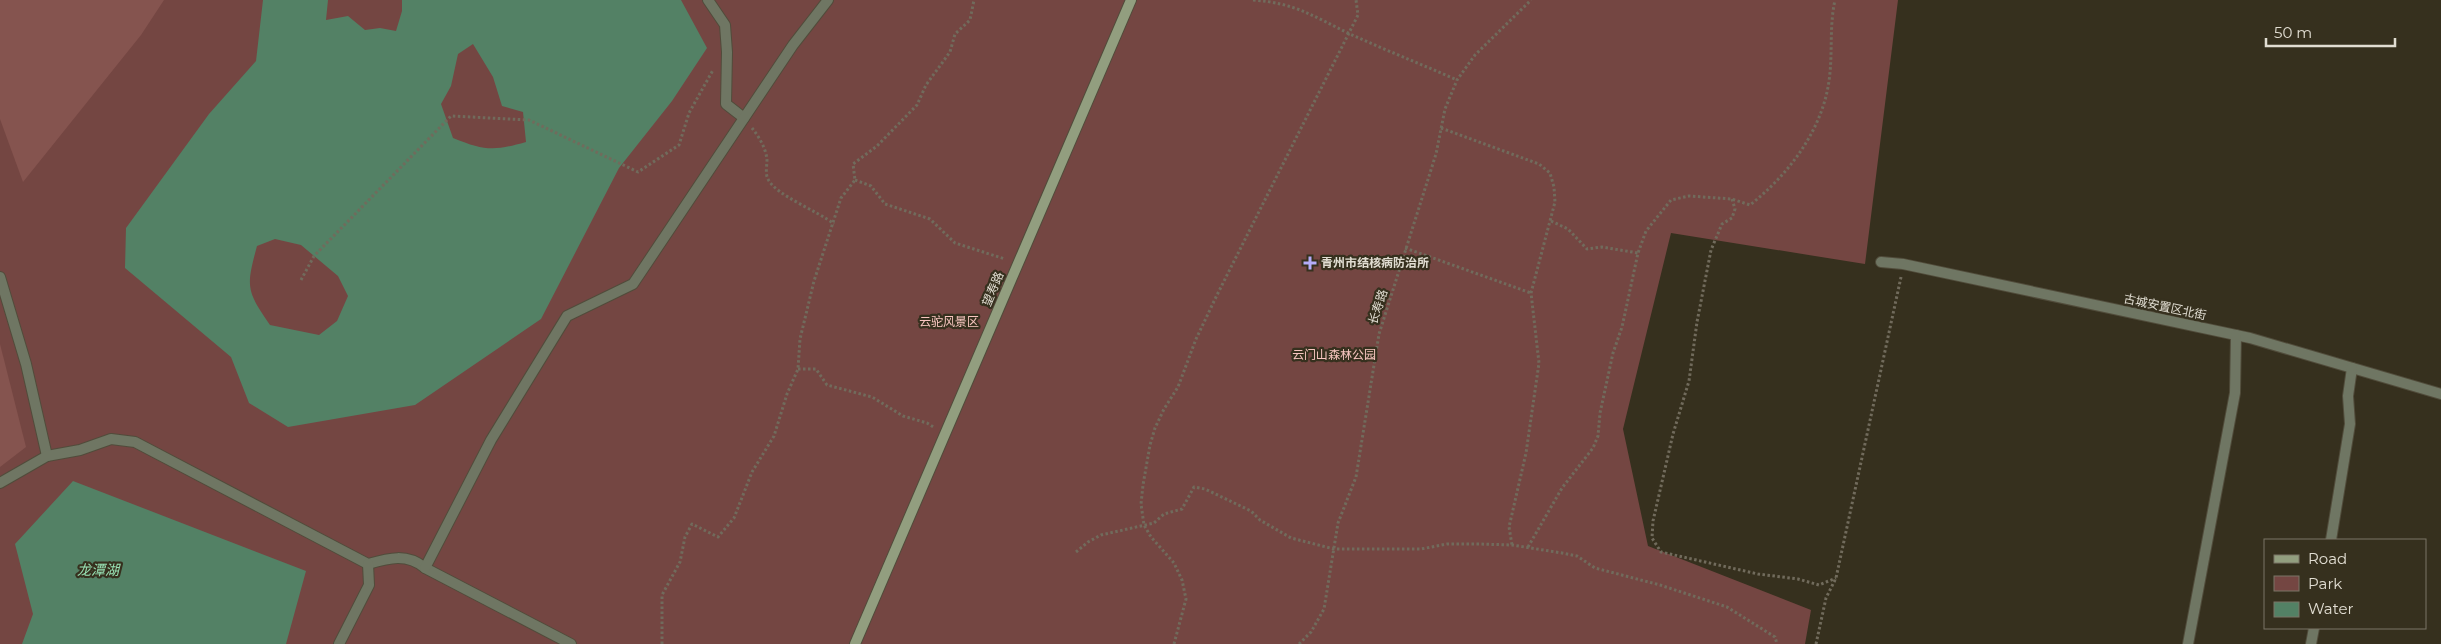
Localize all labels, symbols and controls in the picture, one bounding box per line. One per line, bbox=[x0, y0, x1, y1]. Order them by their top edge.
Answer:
scale bar bbox=[2266, 15, 2395, 47]
text: 50 m bbox=[2274, 23, 2312, 42]
place label: 青州市结核病防治所 bbox=[1321, 255, 1429, 270]
marker: 青州市结核病防治所 bbox=[1303, 256, 1317, 270]
street label: 望寿路 bbox=[979, 269, 1006, 308]
street label: 长寿路 bbox=[1365, 287, 1390, 326]
street label: 古城安置区北街 bbox=[2122, 290, 2208, 323]
park label: 云驼风景区 bbox=[919, 314, 979, 329]
park label: 云门山森林公园 bbox=[1292, 347, 1376, 362]
legend bbox=[2264, 539, 2426, 629]
text: Road bbox=[2308, 549, 2347, 568]
water label: 龙潭湖 bbox=[77, 561, 121, 579]
text: Park bbox=[2308, 574, 2342, 593]
text: Water bbox=[2308, 599, 2354, 618]

